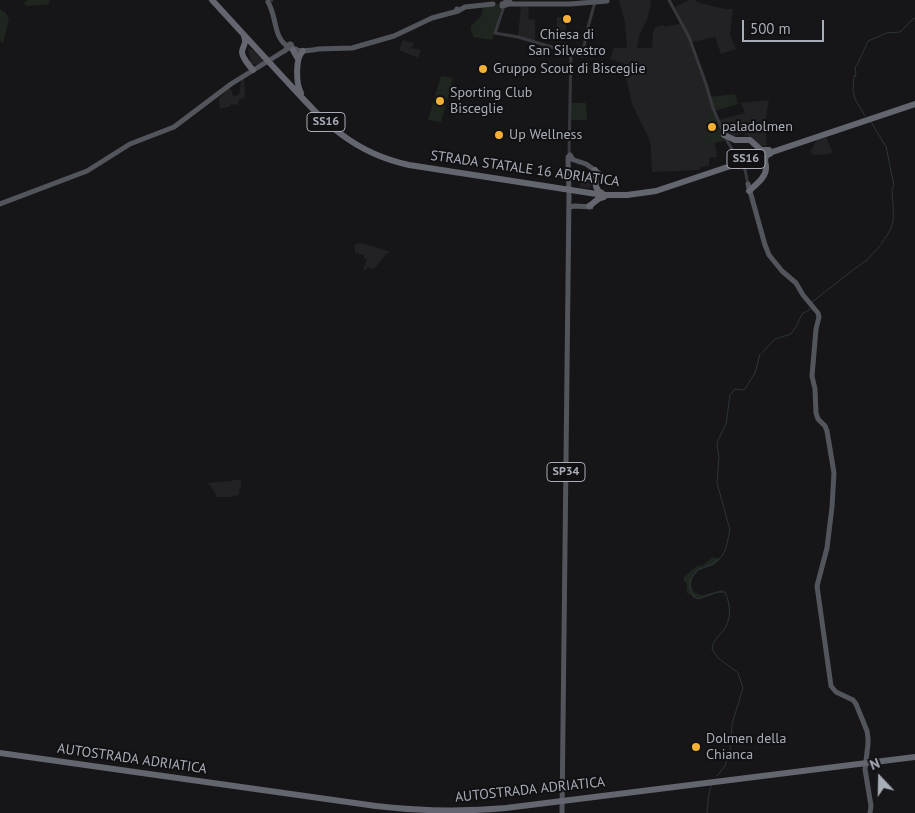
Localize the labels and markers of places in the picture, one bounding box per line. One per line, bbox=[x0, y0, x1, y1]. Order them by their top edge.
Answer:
marker: Chiesa di San Silvestro bbox=[561, 13, 573, 25]
place label: Chiesa di San Silvestro bbox=[528, 27, 606, 59]
place label: Gruppo Scout di Bisceglie bbox=[493, 61, 645, 77]
marker: Gruppo Scout di Bisceglie bbox=[477, 63, 489, 75]
place label: Sporting Club Bisceglie bbox=[450, 85, 532, 118]
marker: Sporting Club Bisceglie bbox=[434, 95, 446, 107]
place label: paladolmen bbox=[722, 119, 793, 135]
marker: paladolmen bbox=[706, 121, 718, 133]
place label: Up Wellness bbox=[509, 127, 582, 143]
marker: Up Wellness bbox=[493, 129, 505, 141]
place label: Dolmen della Chianca bbox=[706, 731, 786, 764]
marker: Dolmen della Chianca bbox=[690, 741, 702, 753]

